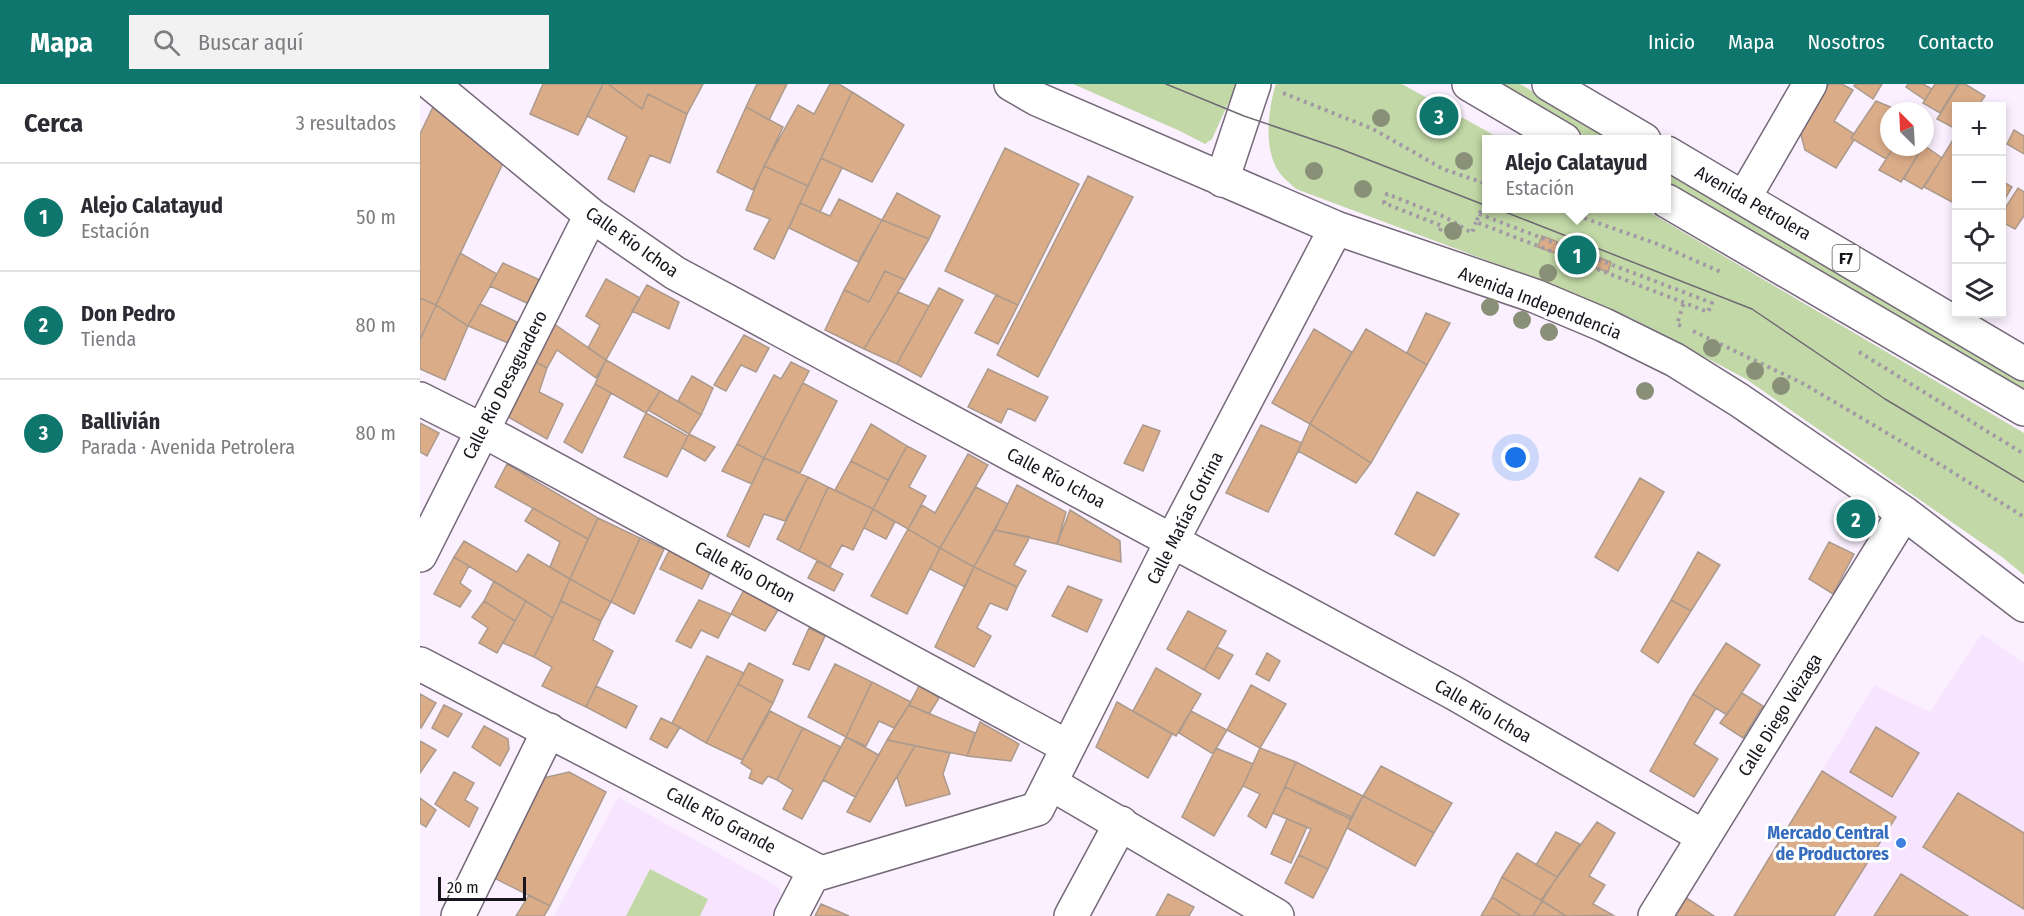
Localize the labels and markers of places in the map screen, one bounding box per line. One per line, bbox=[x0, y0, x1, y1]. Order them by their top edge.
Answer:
pin: 3 bbox=[1420, 93, 1458, 138]
pin: 1 bbox=[1558, 232, 1596, 278]
pin: 2 bbox=[1836, 496, 1876, 542]
place label: Mercado Central de Productores bbox=[1767, 822, 1889, 865]
marker: Mercado Central de Productores bbox=[1894, 836, 1908, 850]

